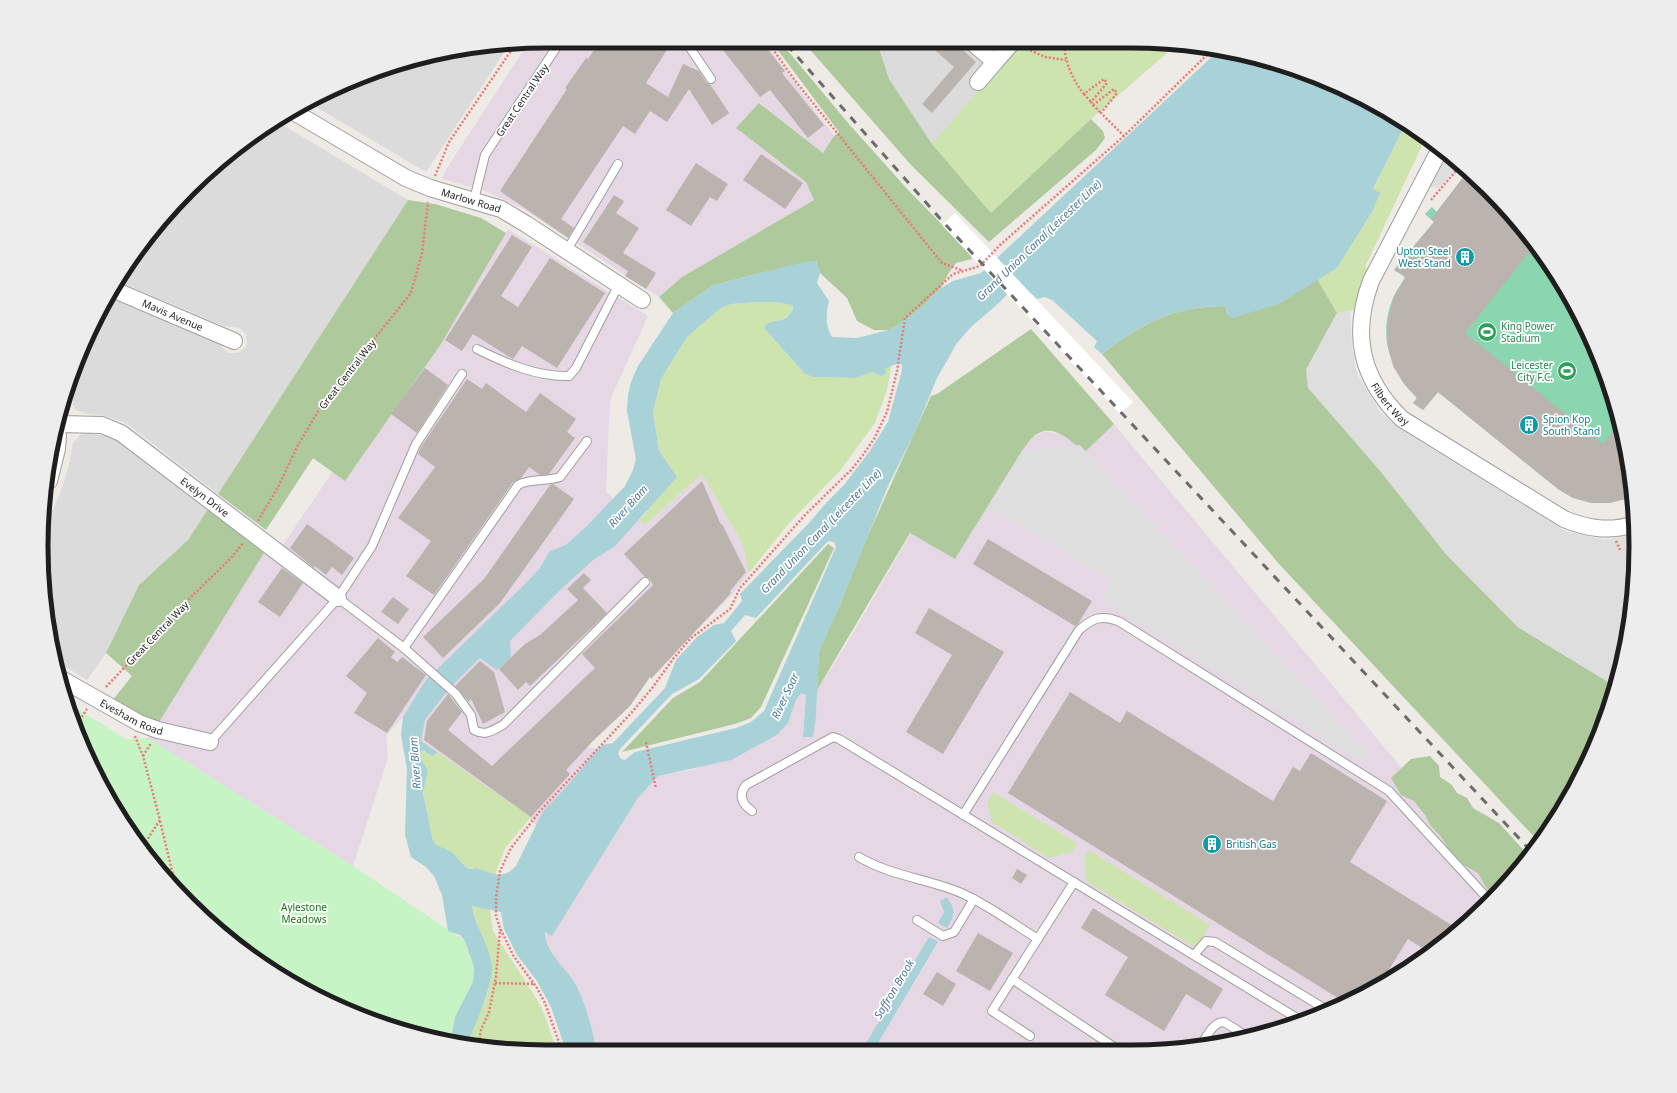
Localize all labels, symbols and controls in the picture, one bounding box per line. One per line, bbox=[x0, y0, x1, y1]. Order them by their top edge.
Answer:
street label: Great Central Way bbox=[492, 60, 552, 139]
water label: Grand Union Canal (Leicester Line) bbox=[973, 176, 1104, 303]
street label: Marlow Road bbox=[440, 185, 503, 216]
place label: Upton Steel West Stand bbox=[1396, 244, 1451, 270]
building icon: Upton Steel West Stand bbox=[1454, 246, 1476, 268]
street label: Mavis Avenue bbox=[140, 296, 206, 334]
place label: King Power Stadium bbox=[1501, 319, 1554, 345]
sports icon: King Power Stadium bbox=[1476, 321, 1498, 343]
street label: Great Central Way bbox=[315, 336, 379, 412]
place label: Leicester City F.C. bbox=[1511, 358, 1553, 384]
sports icon: Leicester City F.C. bbox=[1556, 360, 1578, 382]
street label: Filbert Way bbox=[1368, 380, 1413, 429]
place label: Spion Kop South Stand bbox=[1543, 412, 1600, 438]
building icon: Spion Kop South Stand bbox=[1518, 414, 1540, 436]
water label: Grand Union Canal (Leicester Line) bbox=[757, 465, 884, 596]
street label: Evelyn Drive bbox=[178, 474, 232, 520]
water label: River Biam bbox=[605, 481, 651, 530]
street label: Great Central Way bbox=[122, 597, 192, 668]
water label: River Soar bbox=[767, 670, 802, 721]
street label: Evesham Road bbox=[98, 695, 165, 738]
water label: River Biam bbox=[405, 736, 424, 790]
building icon: British Gas bbox=[1201, 833, 1223, 855]
place label: British Gas bbox=[1226, 837, 1277, 851]
park label: Aylestone Meadows bbox=[281, 900, 327, 926]
water label: Saffron Brook bbox=[870, 956, 918, 1021]

